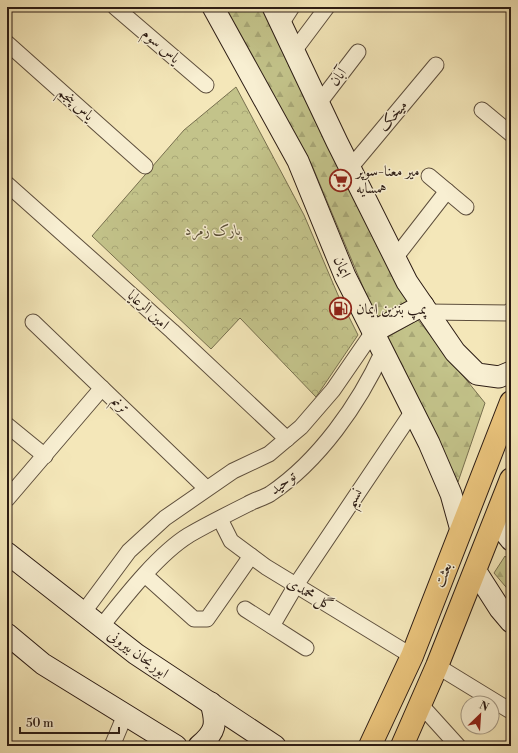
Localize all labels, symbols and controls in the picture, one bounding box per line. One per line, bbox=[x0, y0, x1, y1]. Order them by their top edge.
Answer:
street label: یاس سوم bbox=[136, 24, 185, 71]
street label: آبان bbox=[325, 63, 352, 90]
street label: یاس پنجم bbox=[51, 83, 99, 129]
street label: میخک bbox=[374, 96, 412, 136]
place label: میر معنا-سوپر همسایه bbox=[354, 162, 420, 198]
supermarket icon: میر معنا-سوپر همسایه bbox=[328, 167, 354, 193]
park label: پارک زمرد bbox=[185, 221, 242, 241]
street label: ایمان bbox=[329, 253, 355, 281]
street label: امین الرعایا bbox=[123, 286, 173, 334]
fuel station icon: پمپ بنزین ایمان bbox=[328, 296, 354, 322]
place label: پمپ بنزین ایمان bbox=[356, 300, 427, 320]
street label: ترنم bbox=[105, 392, 133, 420]
street label: توحید bbox=[266, 467, 300, 499]
street label: نسیم bbox=[341, 485, 371, 514]
street label: بعثت bbox=[430, 560, 456, 590]
street label: گل محمدی bbox=[284, 573, 336, 615]
street label: ابوریحان بیرونی bbox=[104, 625, 172, 683]
north arrow bbox=[460, 695, 500, 735]
text: N bbox=[477, 699, 491, 715]
scale bar bbox=[20, 709, 119, 735]
text: 50 m bbox=[26, 716, 54, 731]

